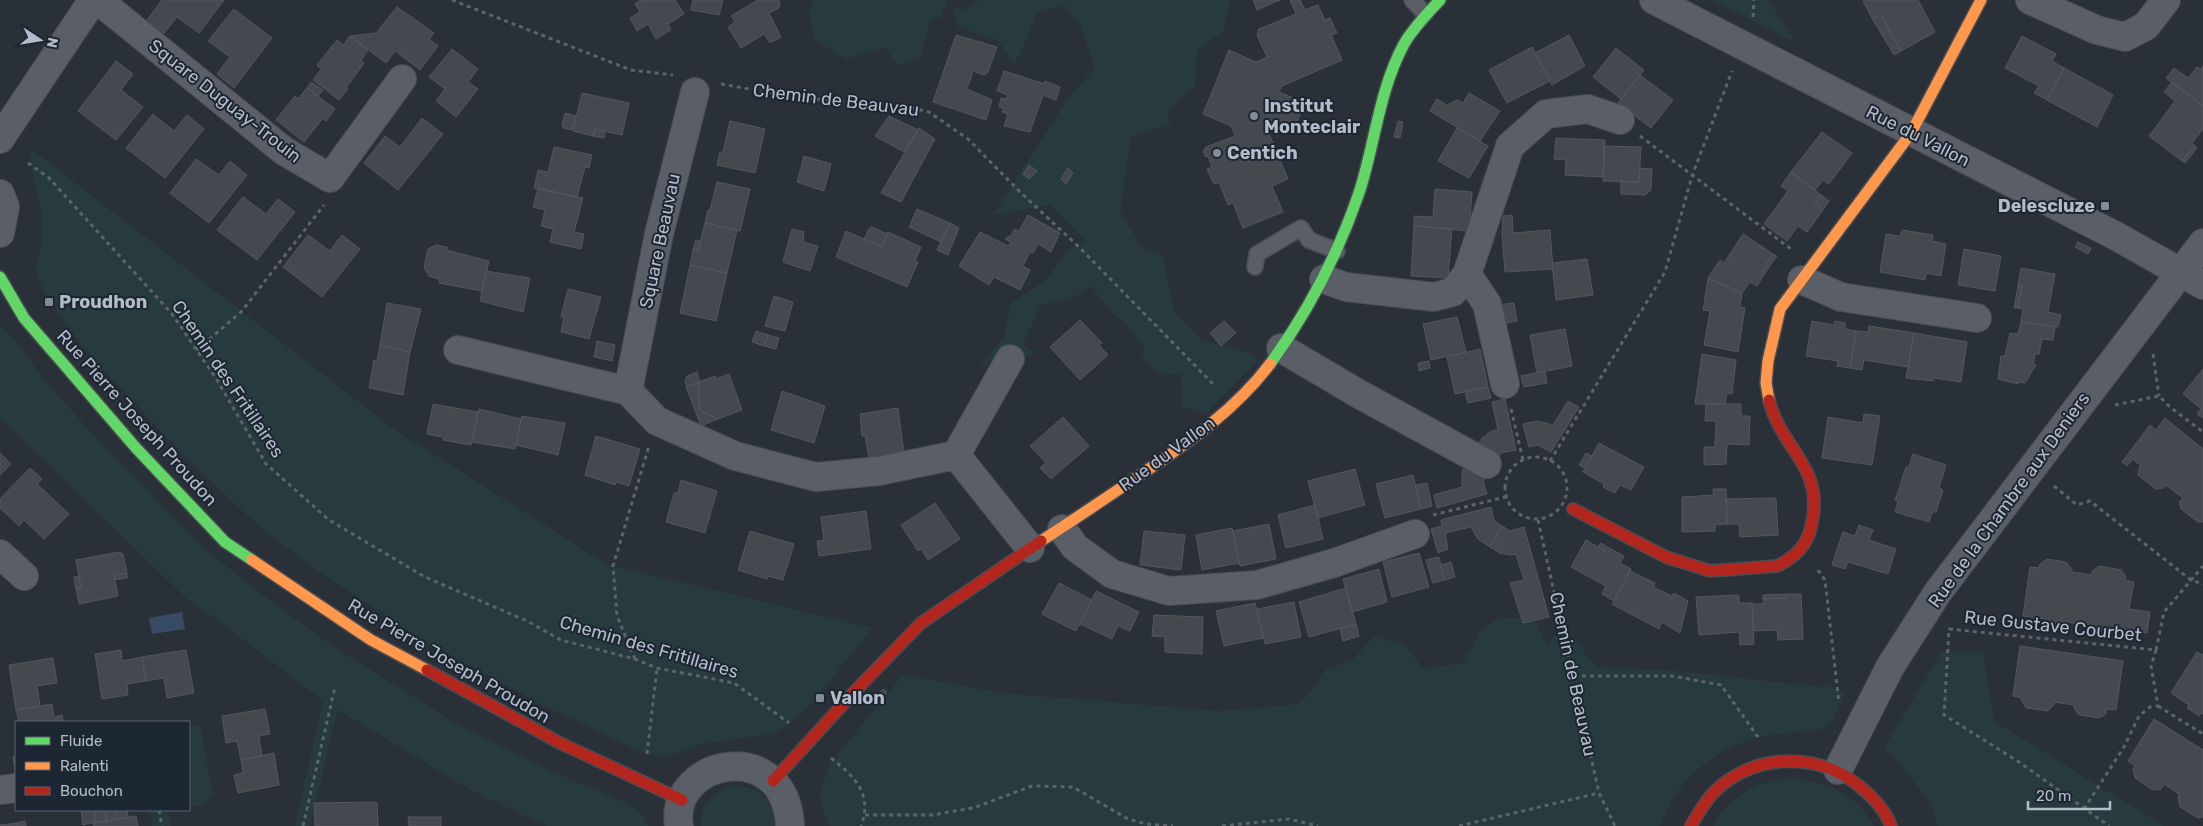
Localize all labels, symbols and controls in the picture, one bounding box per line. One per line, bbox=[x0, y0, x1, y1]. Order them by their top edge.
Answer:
north arrow bbox=[15, 15, 65, 65]
street label: Square Duguay-Trouin bbox=[144, 35, 306, 167]
text: N bbox=[43, 36, 62, 49]
street label: Chemin de Beauvau bbox=[752, 79, 920, 121]
place label: Institut Monteclair bbox=[1264, 95, 1360, 138]
street label: Rue du Vallon bbox=[1863, 100, 1973, 172]
marker: Institut Monteclair bbox=[1248, 110, 1260, 122]
place label: Centich bbox=[1227, 142, 1298, 164]
marker: Centich bbox=[1211, 147, 1223, 159]
street label: Square Beauvau bbox=[635, 172, 685, 310]
place label: Delescluze bbox=[1998, 195, 2095, 217]
marker: Delescluze bbox=[2099, 200, 2111, 212]
place label: Proudhon bbox=[59, 291, 147, 313]
marker: Proudhon bbox=[43, 296, 55, 308]
street label: Chemin des Fritillaires bbox=[167, 296, 289, 462]
street label: Rue Pierre Joseph Proudon bbox=[52, 325, 222, 511]
street label: Rue de la Chambre aux Deniers bbox=[1924, 388, 2094, 612]
street label: Rue du Vallon bbox=[1115, 412, 1219, 496]
street label: Chemin de Beauvau bbox=[1545, 590, 1601, 758]
street label: Rue Pierre Joseph Proudon bbox=[344, 594, 554, 728]
street label: Rue Gustave Courbet bbox=[1963, 606, 2143, 646]
street label: Chemin des Fritillaires bbox=[557, 611, 741, 683]
place label: Vallon bbox=[830, 687, 885, 709]
marker: Vallon bbox=[814, 692, 826, 704]
legend bbox=[15, 721, 190, 811]
text: Fluide bbox=[60, 732, 102, 750]
text: Ralenti bbox=[60, 757, 109, 775]
scale bar bbox=[2028, 778, 2110, 810]
text: Bouchon bbox=[60, 782, 123, 800]
text: 20 m bbox=[2036, 787, 2071, 805]

